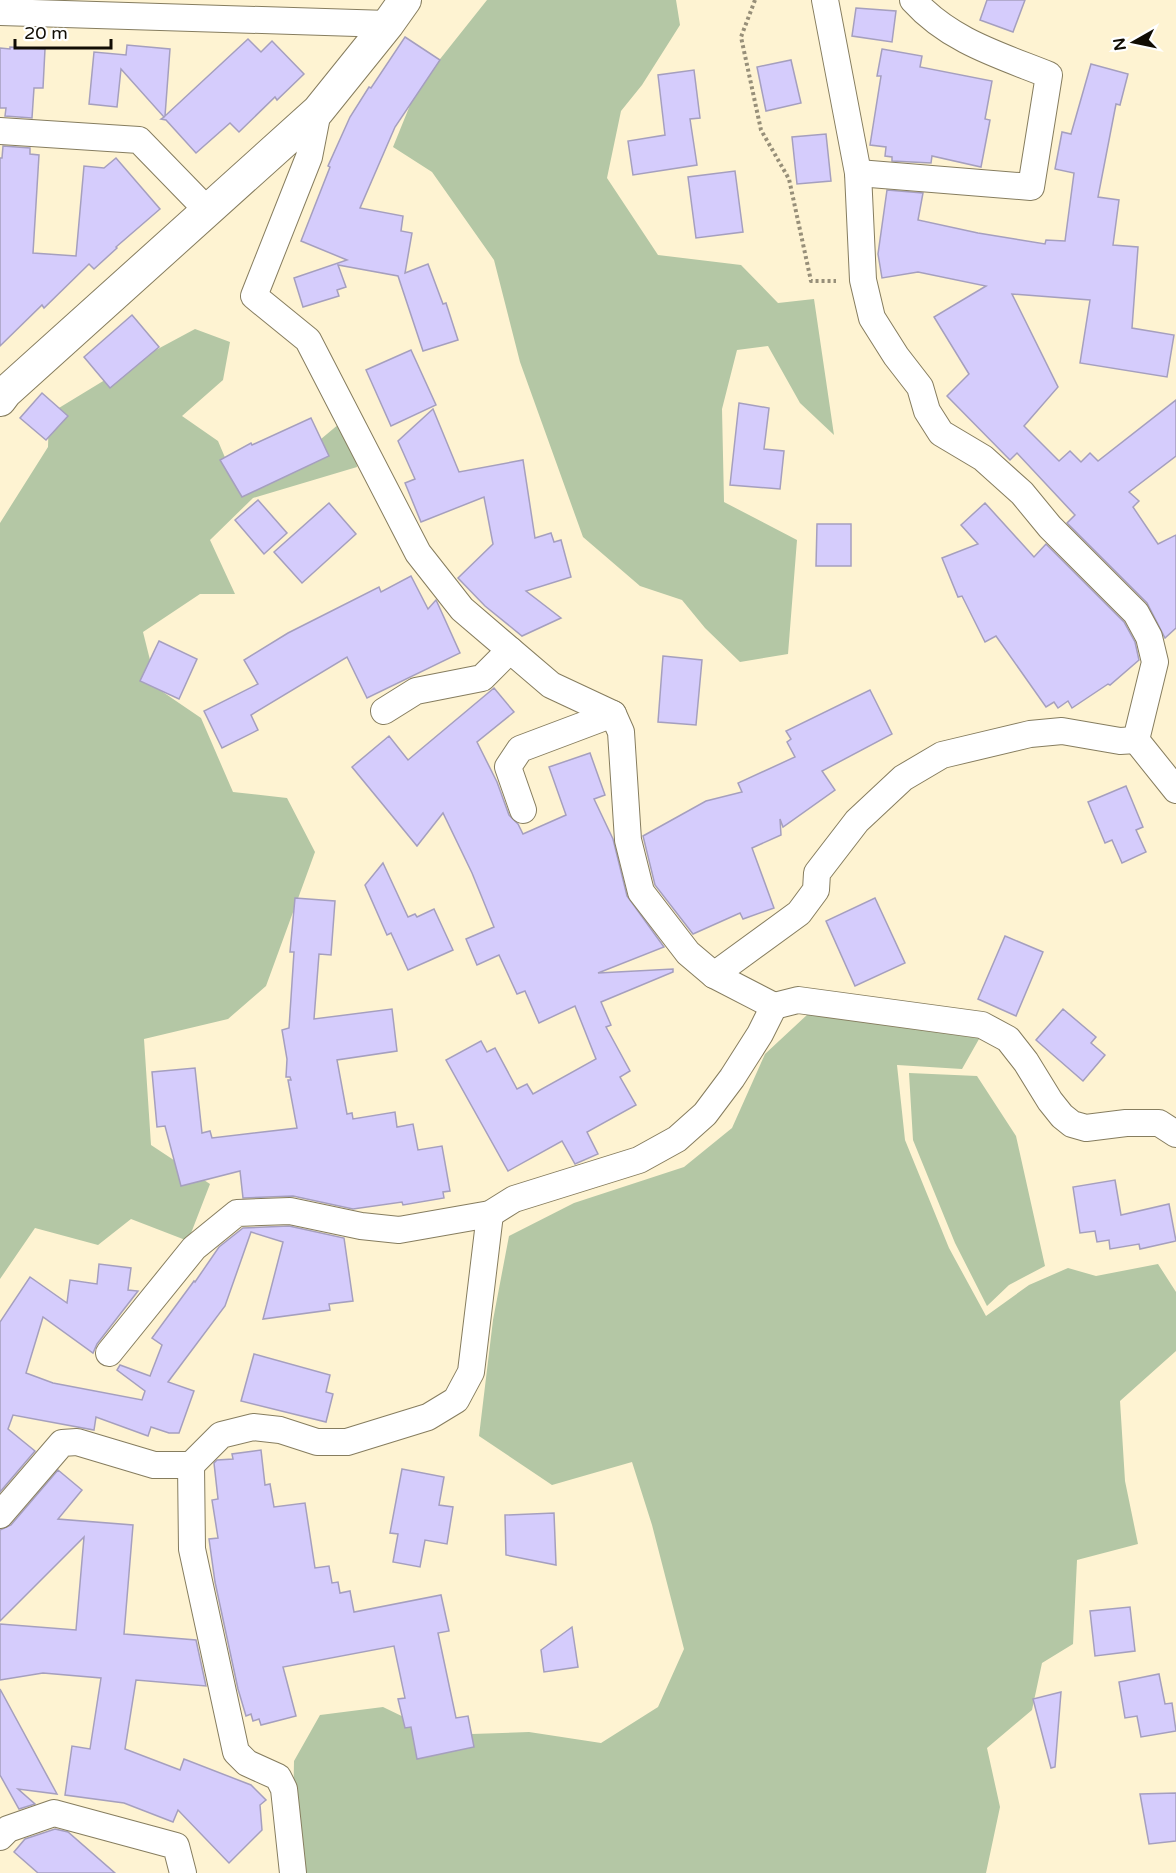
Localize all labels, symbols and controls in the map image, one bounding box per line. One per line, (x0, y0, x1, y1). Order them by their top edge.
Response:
scale bar (15, 12, 111, 50)
north arrow (1104, 12, 1164, 72)
text: 20 m (24, 22, 68, 44)
text: N (1109, 36, 1131, 52)

